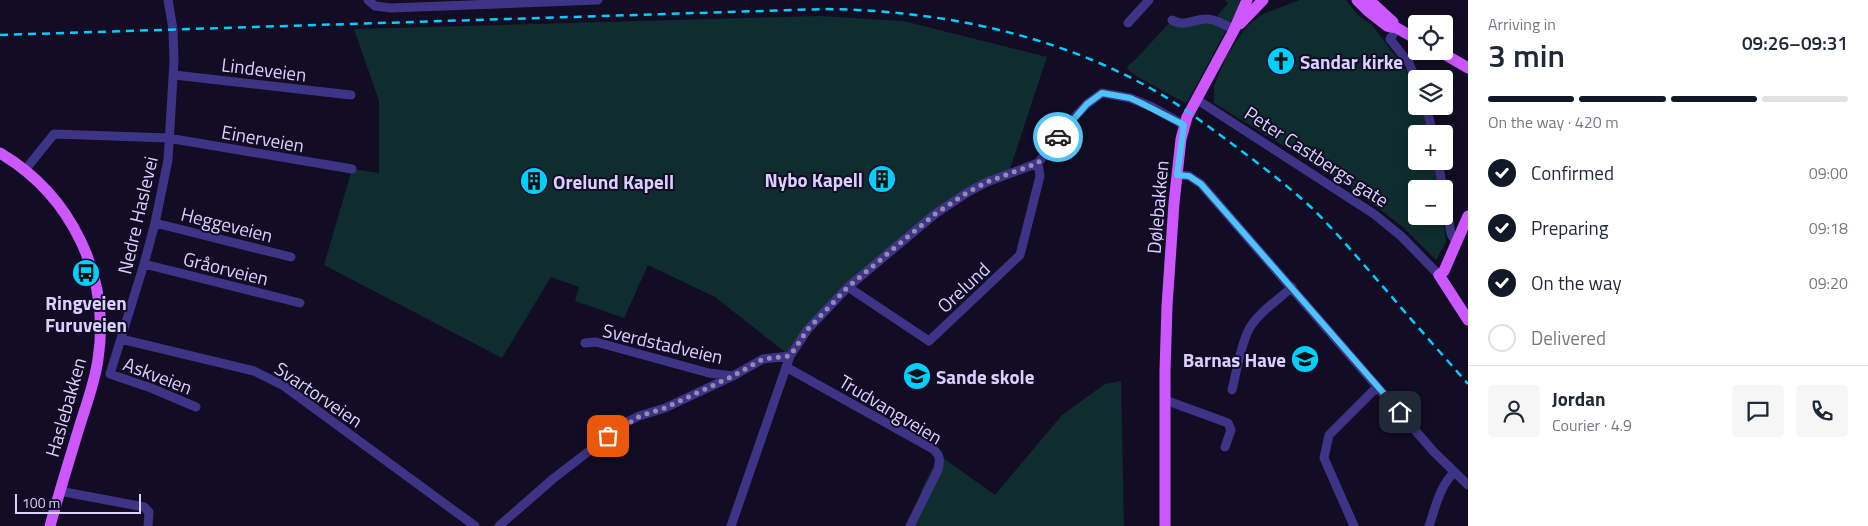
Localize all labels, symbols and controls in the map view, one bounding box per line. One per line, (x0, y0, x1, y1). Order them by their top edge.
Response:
text: Arriving in (1488, 12, 1556, 36)
map controls (1408, 15, 1453, 225)
button: locate (1408, 15, 1453, 60)
text: 09:26–09:31 (1742, 28, 1848, 57)
text: 3 min (1488, 31, 1565, 79)
church icon: Sandar kirke (1266, 46, 1296, 76)
place label: Sandar kirke (1300, 47, 1403, 76)
street label: Lindeveien (220, 49, 308, 89)
button: layers (1408, 70, 1453, 115)
street label: Peter Castbergs gate (1239, 98, 1395, 214)
text: On the way · 420 m (1488, 110, 1619, 134)
courier (1033, 112, 1083, 162)
street label: Einerveien (219, 116, 307, 160)
icon: car (1044, 123, 1072, 151)
button: + (1408, 125, 1453, 170)
street label: Nedre Haslevei (109, 153, 165, 277)
text: Confirmed (1531, 158, 1614, 187)
street label: Dølebakken (1138, 159, 1176, 255)
icon: check (1488, 159, 1516, 187)
text: 09:00 (1809, 161, 1848, 185)
building icon: Nybo Kapell (867, 164, 897, 194)
place label: Nybo Kapell (765, 165, 863, 194)
building icon: Orelund Kapell (519, 166, 549, 196)
place label: Orelund Kapell (553, 167, 674, 196)
button: − (1408, 180, 1453, 225)
street label: Heggeveien (178, 199, 276, 249)
text: Preparing (1531, 213, 1608, 242)
icon: check (1488, 214, 1516, 242)
text: 09:18 (1809, 216, 1848, 240)
street label: Gråorveien (180, 243, 272, 293)
street label: Orelund (930, 255, 996, 319)
bus stop icon: Ringveien Furuveien (71, 258, 101, 288)
text: On the way (1531, 268, 1622, 297)
icon: check (1488, 269, 1516, 297)
text: 09:20 (1809, 271, 1848, 295)
place label: Ringveien Furuveien (45, 288, 127, 339)
street label: Sverdstadveien (600, 315, 726, 371)
text: Delivered (1531, 323, 1606, 352)
school or university icon: Barnas Have (1290, 344, 1320, 374)
place label: Barnas Have (1183, 345, 1286, 374)
street label: Askveien (119, 349, 197, 401)
street label: Haslebakken (37, 354, 93, 460)
street label: Svartorveien (269, 354, 369, 434)
school or university icon: Sande skole (902, 361, 932, 391)
place label: Sande skole (936, 362, 1035, 391)
street label: Trudvangveien (834, 367, 948, 451)
text: Jordan (1552, 384, 1605, 413)
button: person (1488, 385, 1540, 437)
button: chat (1732, 385, 1784, 437)
button: phone (1796, 385, 1848, 437)
pin (1379, 391, 1421, 433)
icon: home (1386, 398, 1414, 426)
text: Courier · 4.9 (1552, 413, 1632, 437)
pin (587, 415, 629, 457)
icon: bag (594, 422, 622, 450)
scale bar (15, 491, 141, 514)
text: 100 m (22, 492, 60, 513)

